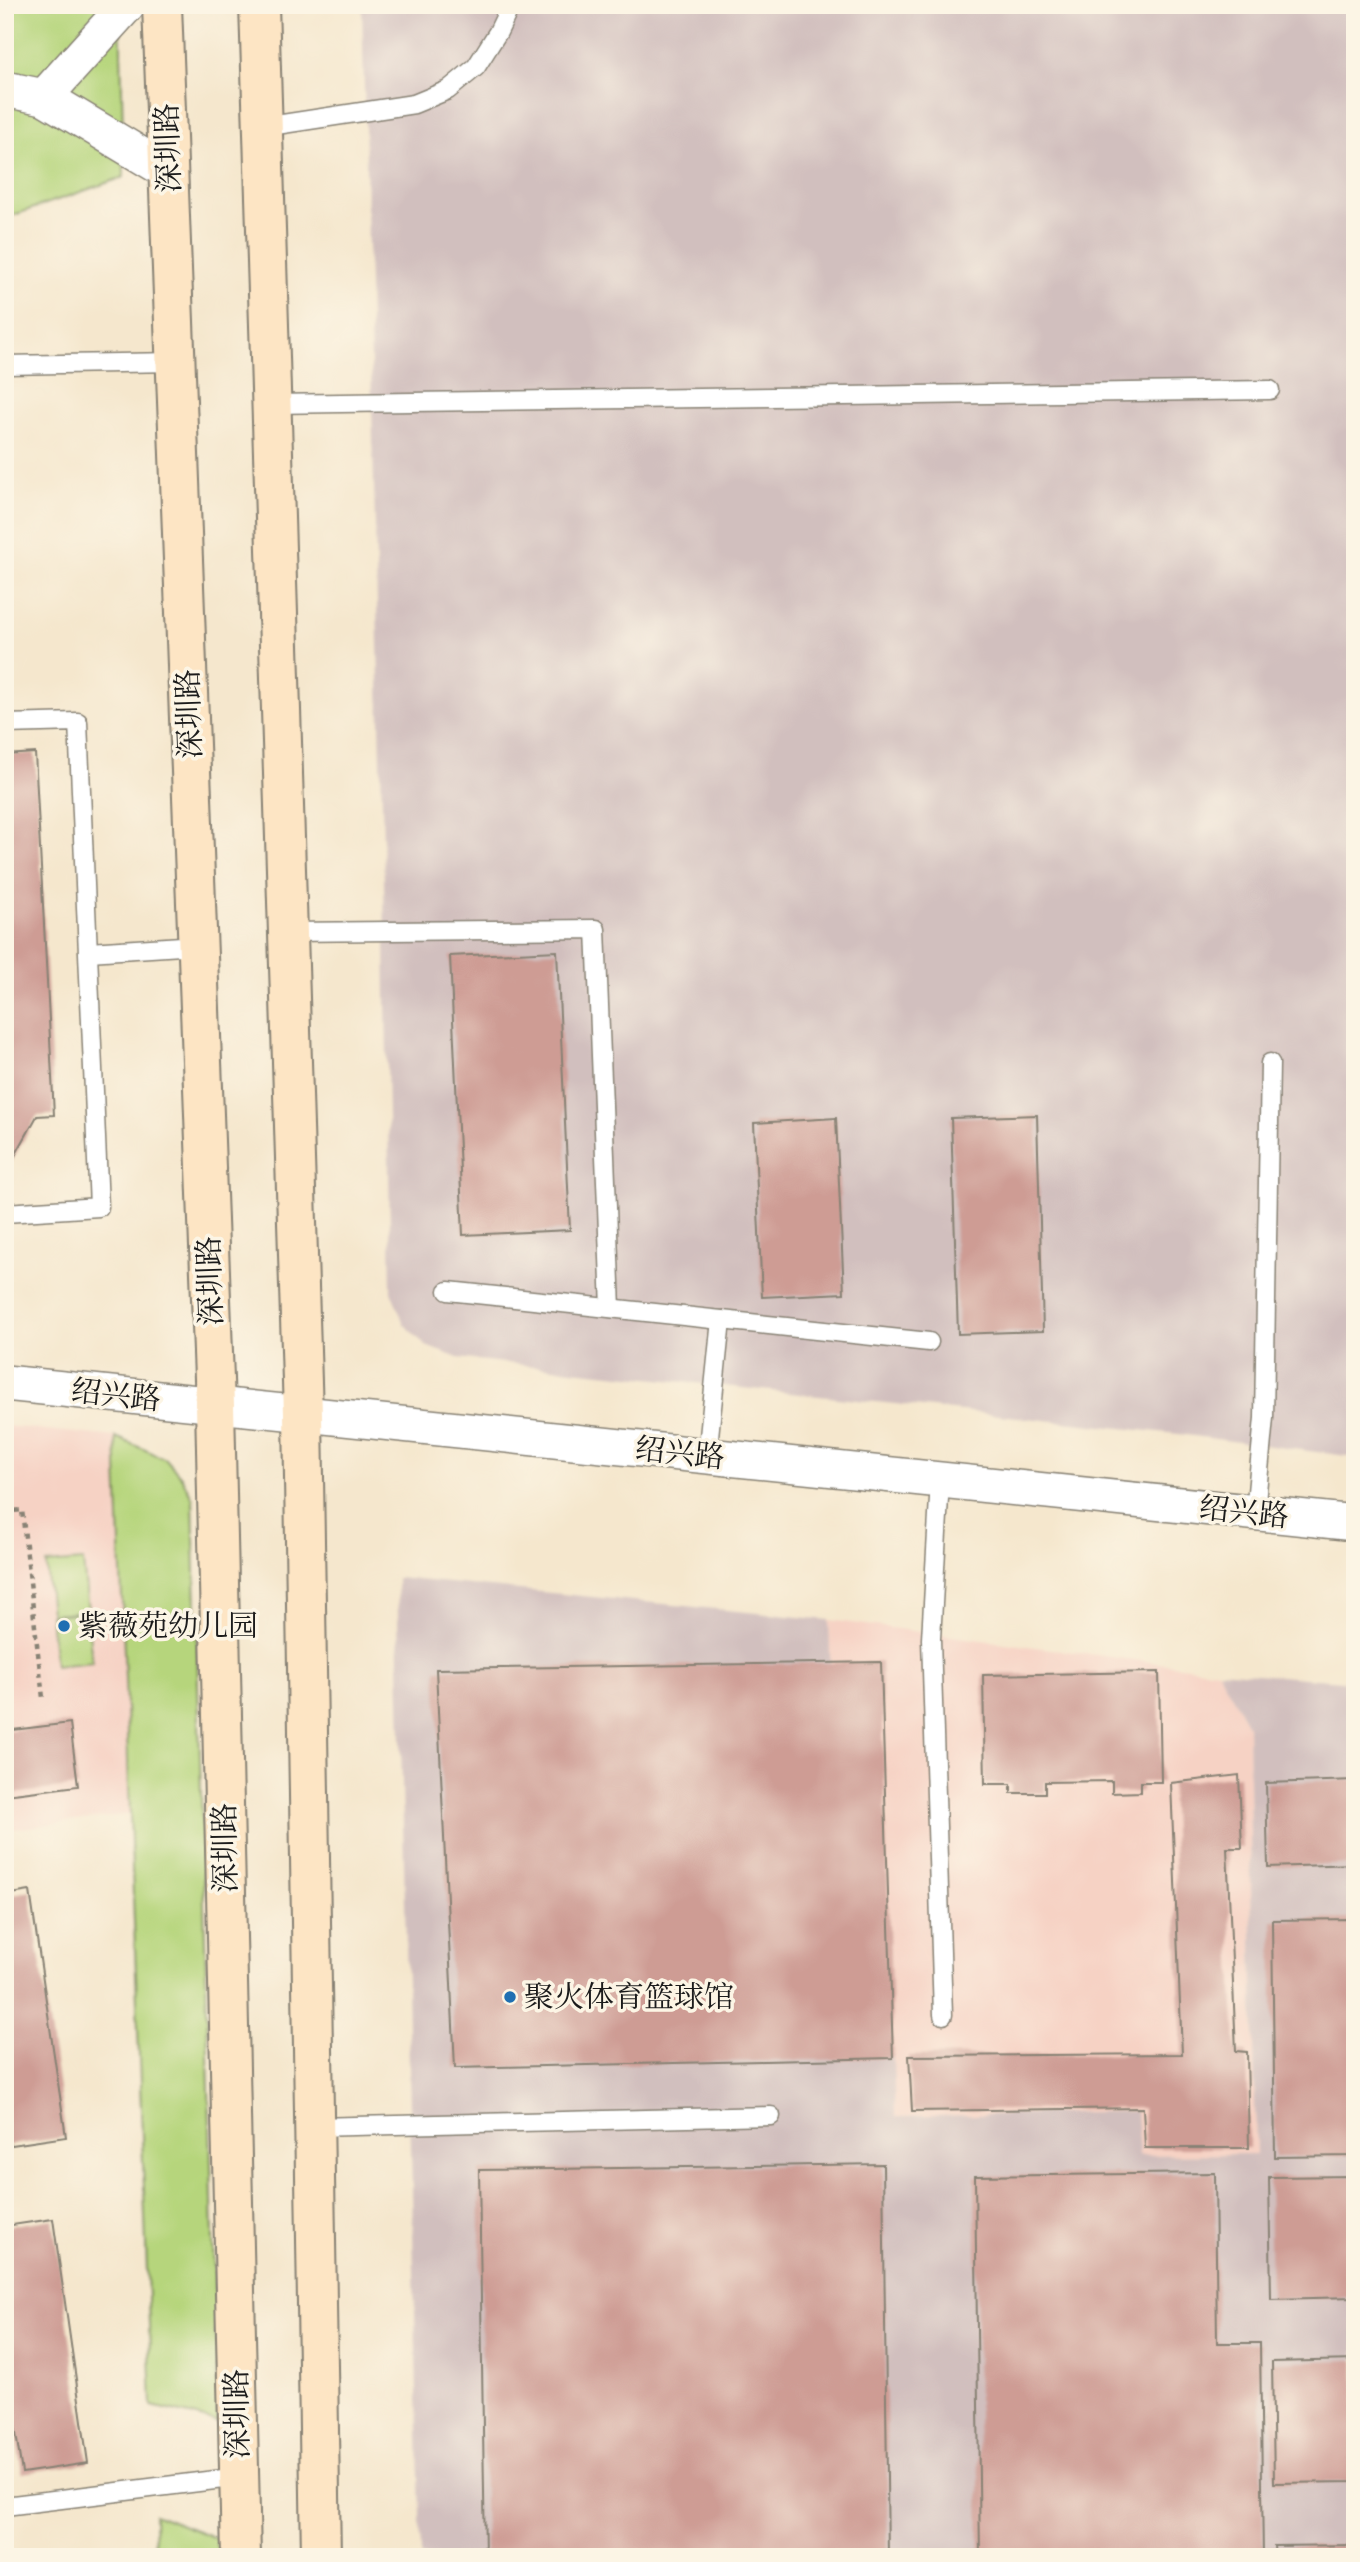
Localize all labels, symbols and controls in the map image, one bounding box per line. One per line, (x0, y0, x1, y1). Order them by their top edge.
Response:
street label: 深圳路 (146, 102, 191, 194)
street label: 深圳路 (167, 668, 212, 760)
street label: 深圳路 (188, 1235, 233, 1327)
street label: 绍兴路 (69, 1370, 163, 1421)
street label: 绍兴路 (633, 1428, 727, 1479)
street label: 绍兴路 (1197, 1487, 1291, 1538)
place label: 紫薇苑幼儿园 (78, 1606, 258, 1647)
marker: 紫薇苑幼儿园 (56, 1618, 72, 1634)
street label: 深圳路 (204, 1803, 247, 1893)
place label: 聚火体育篮球馆 (524, 1977, 734, 2018)
marker: 聚火体育篮球馆 (502, 1989, 518, 2005)
street label: 深圳路 (216, 2369, 259, 2459)

